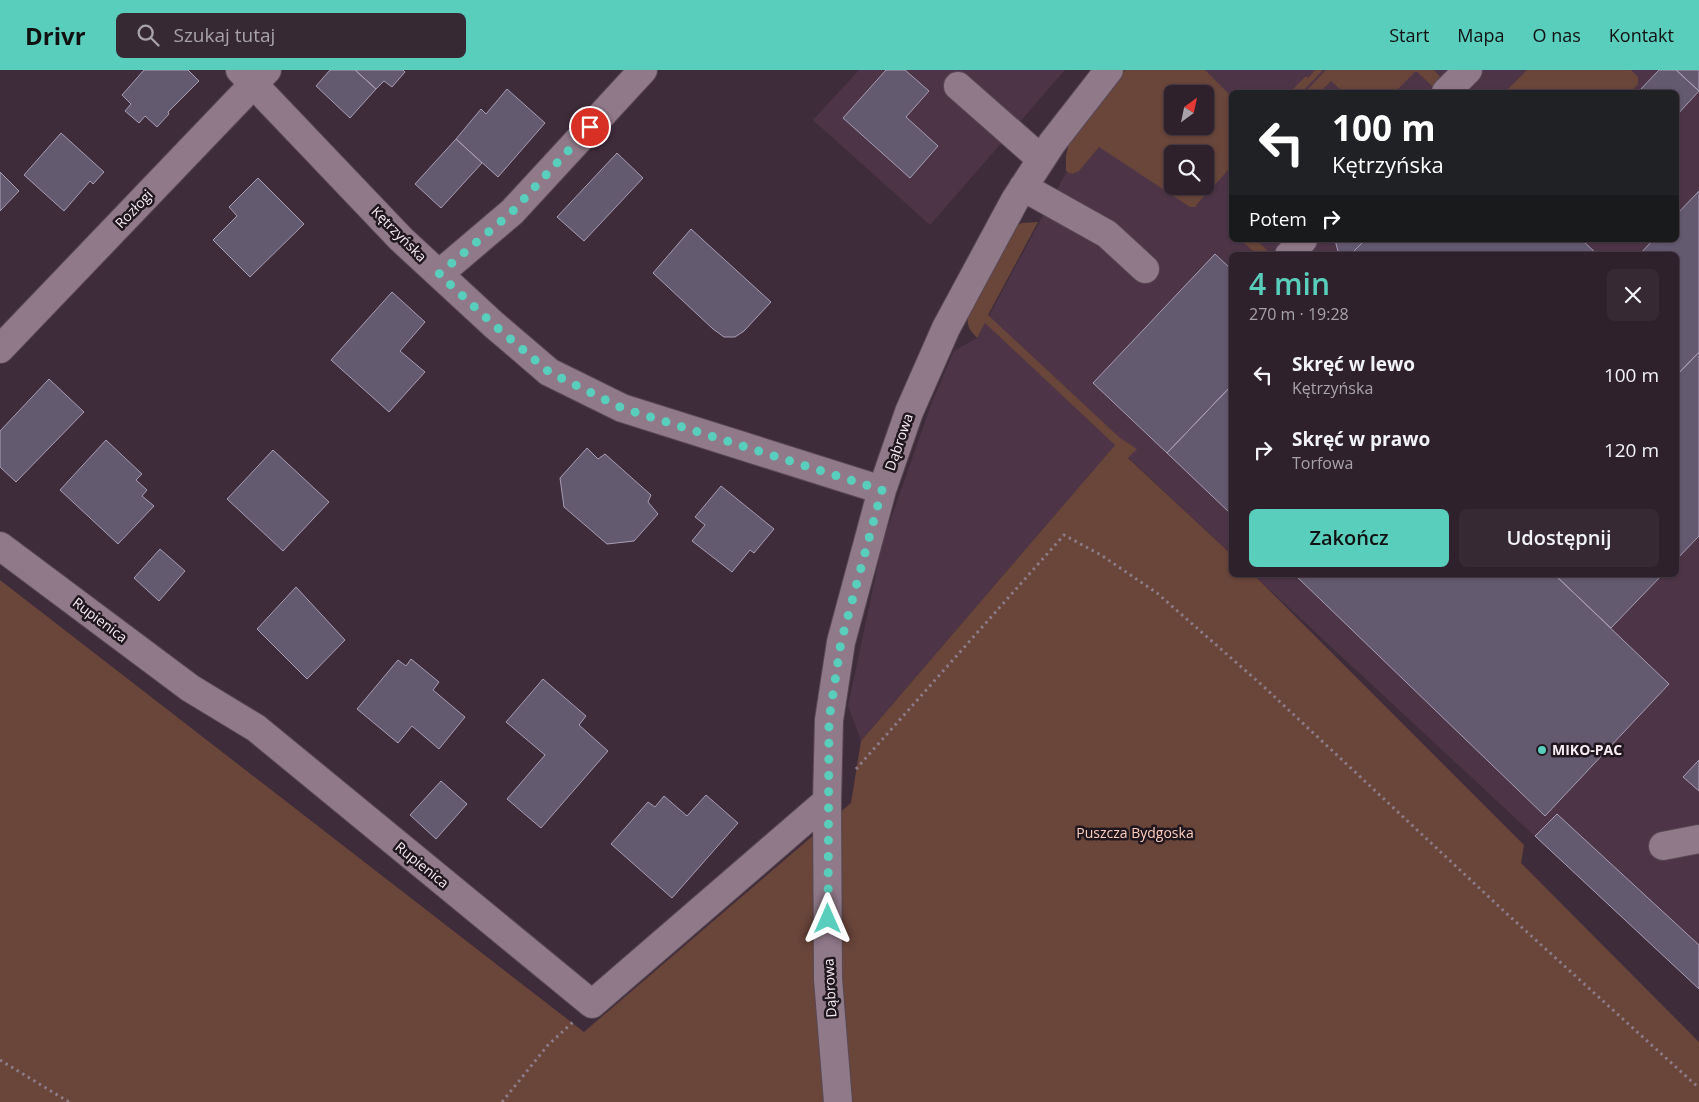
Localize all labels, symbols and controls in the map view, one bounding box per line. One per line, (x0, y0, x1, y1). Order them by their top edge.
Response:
search box (116, 13, 466, 58)
text: Drivr (25, 19, 86, 52)
icon: search (134, 21, 162, 49)
text: Szukaj tutaj (174, 22, 275, 48)
text: Start (1389, 23, 1429, 47)
text: Mapa (1457, 23, 1505, 47)
text: O nas (1533, 23, 1581, 47)
text: Kontakt (1609, 23, 1674, 47)
north arrow (1164, 85, 1214, 135)
map controls (1164, 85, 1214, 195)
text: 100 m (1332, 104, 1436, 151)
pin (569, 106, 611, 148)
icon: left (1249, 110, 1314, 175)
icon: arrive (576, 113, 604, 141)
button: search (1164, 145, 1214, 195)
text: Kętrzyńska (1332, 149, 1444, 179)
street label: Rozłogi (111, 185, 157, 232)
street label: Kętrzyńska (367, 202, 431, 266)
icon: right (1317, 205, 1345, 233)
text: Potem (1249, 206, 1307, 232)
text: 4 min (1249, 263, 1330, 304)
button: close (1607, 269, 1659, 321)
text: 270 m · 19:28 (1249, 303, 1349, 325)
text: Skręć w lewo (1292, 351, 1415, 377)
icon: left (1249, 361, 1277, 389)
text: 100 m (1604, 362, 1659, 388)
text: Kętrzyńska (1292, 377, 1373, 399)
street label: Dąbrowa (880, 411, 917, 473)
text: Skręć w prawo (1292, 426, 1430, 452)
icon: right (1249, 436, 1277, 464)
text: 120 m (1604, 437, 1659, 463)
text: Torfowa (1292, 452, 1353, 474)
button: Zakończ (1249, 509, 1449, 567)
button: Udostępnij (1459, 509, 1659, 567)
street label: Rupienica (69, 593, 131, 646)
place label: MIKO-PAC (1552, 740, 1622, 759)
marker: MIKO-PAC (1536, 744, 1548, 756)
park label: Puszcza Bydgoska (1076, 823, 1194, 842)
street label: Rupienica (392, 837, 453, 892)
position arrow (801, 892, 853, 944)
street label: Dąbrowa (818, 958, 841, 1018)

